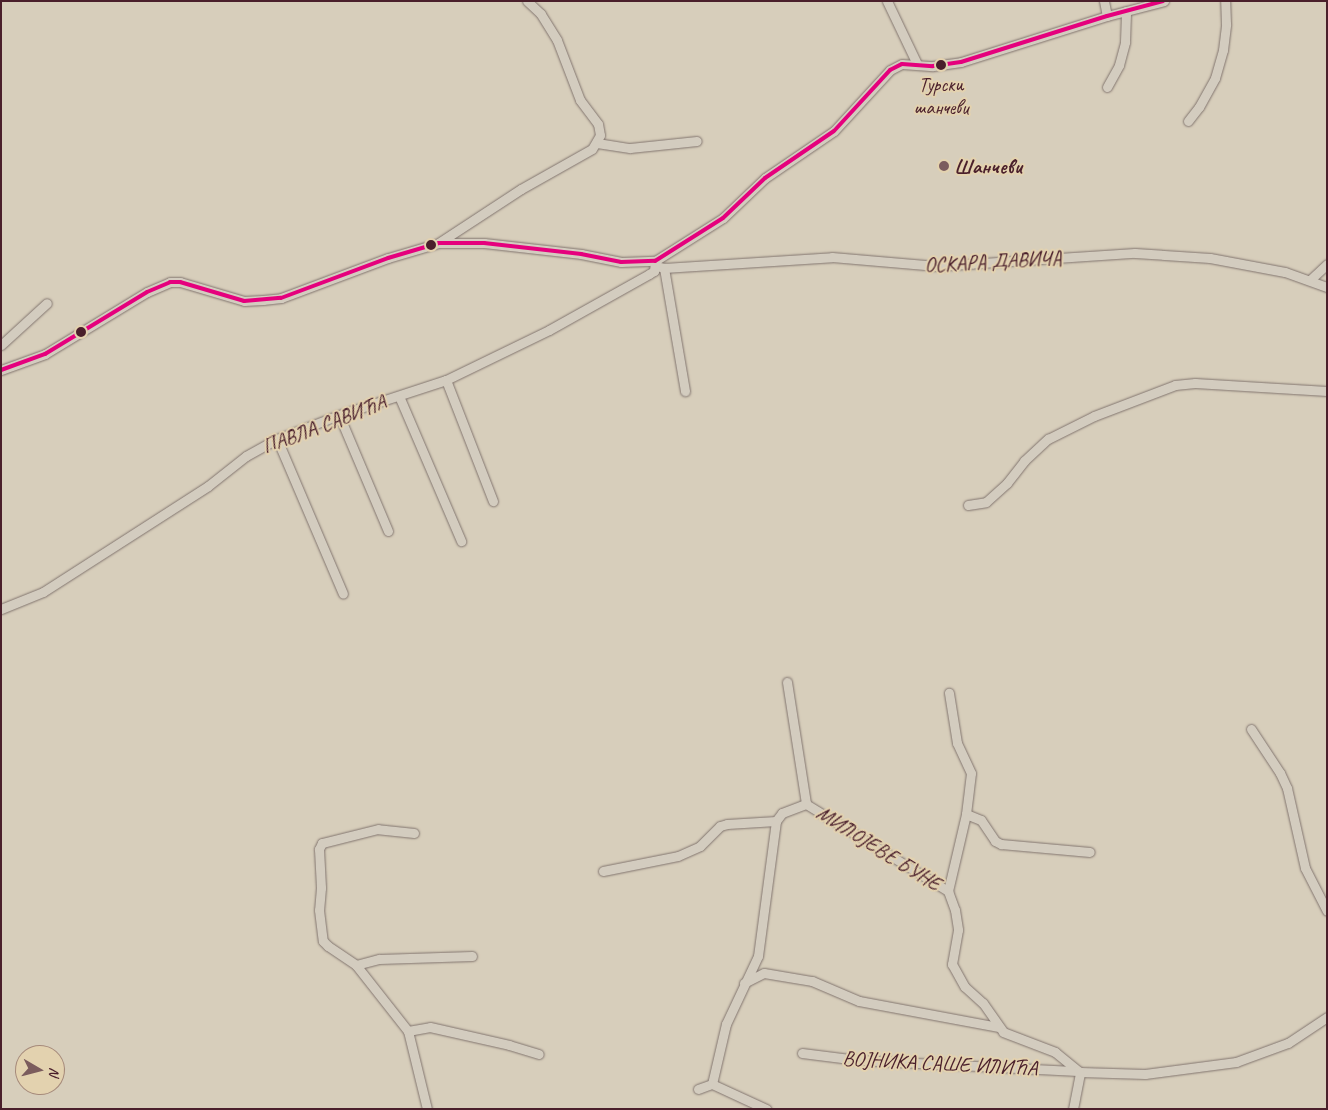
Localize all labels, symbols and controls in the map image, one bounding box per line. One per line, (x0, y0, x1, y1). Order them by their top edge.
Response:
marker: Турски шанчеви (936, 60, 946, 70)
place label: Турски шанчеви (914, 72, 968, 119)
place label: Шанчеви (954, 153, 1022, 179)
marker: Шанчеви (938, 160, 950, 172)
unlabelled marker (426, 240, 436, 250)
street label: ОСКАРА ДАВИЧА (924, 245, 1062, 277)
unlabelled marker (76, 327, 86, 337)
street label: ПАВЛА САВИЋА (259, 389, 389, 459)
street label: МИЛОЈЕВЕ БУНЕ (813, 800, 945, 896)
north arrow (15, 1045, 65, 1095)
street label: ВОЈНИКА САШЕ ИЛИЋА (841, 1045, 1039, 1081)
text: N (45, 1067, 63, 1077)

